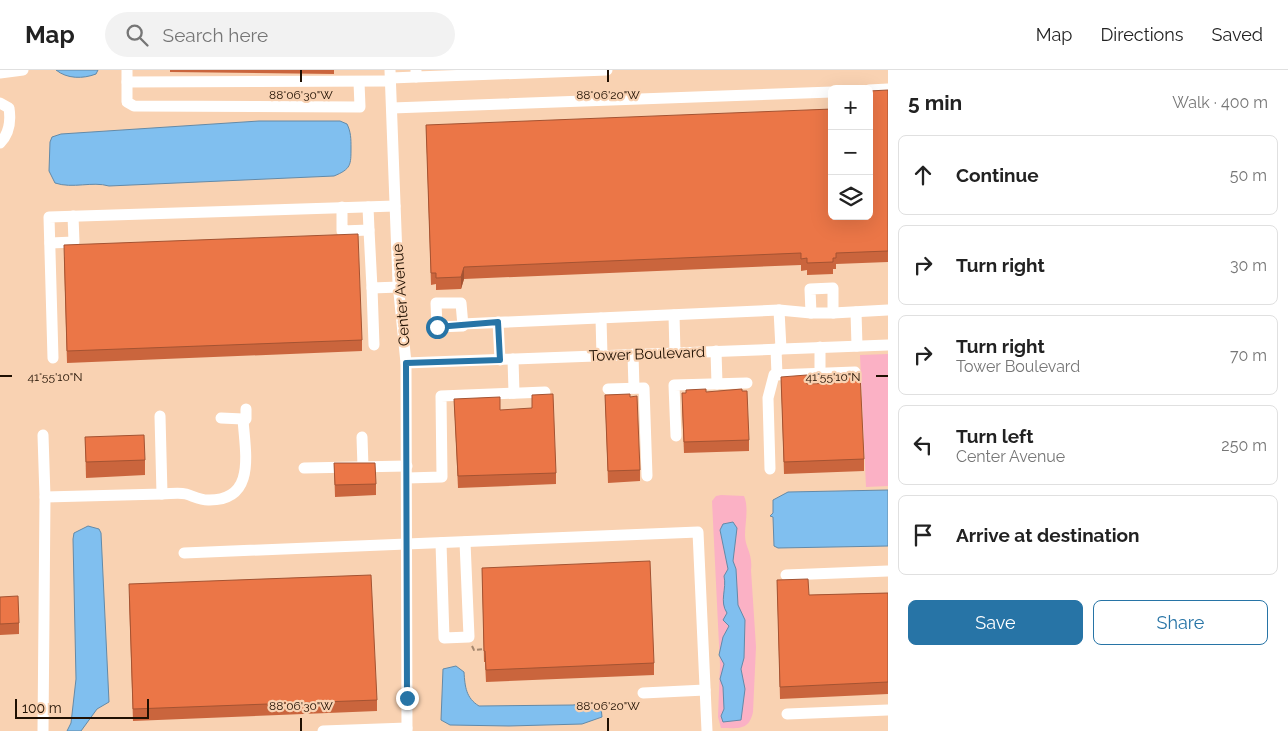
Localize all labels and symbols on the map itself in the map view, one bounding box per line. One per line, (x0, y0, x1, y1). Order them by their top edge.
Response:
text: 88°06'30"W (269, 88, 333, 102)
text: 88°06'20"W (576, 88, 640, 102)
street label: Center Avenue (388, 243, 414, 347)
route start (426, 316, 449, 339)
street label: Tower Boulevard (588, 343, 706, 365)
text: 41°55'10"N (27, 370, 83, 384)
text: 41°55'10"N (805, 370, 861, 384)
route end (396, 687, 419, 710)
scale bar (15, 696, 149, 719)
text: 88°06'30"W (269, 699, 333, 713)
text: 88°06'20"W (576, 699, 640, 713)

